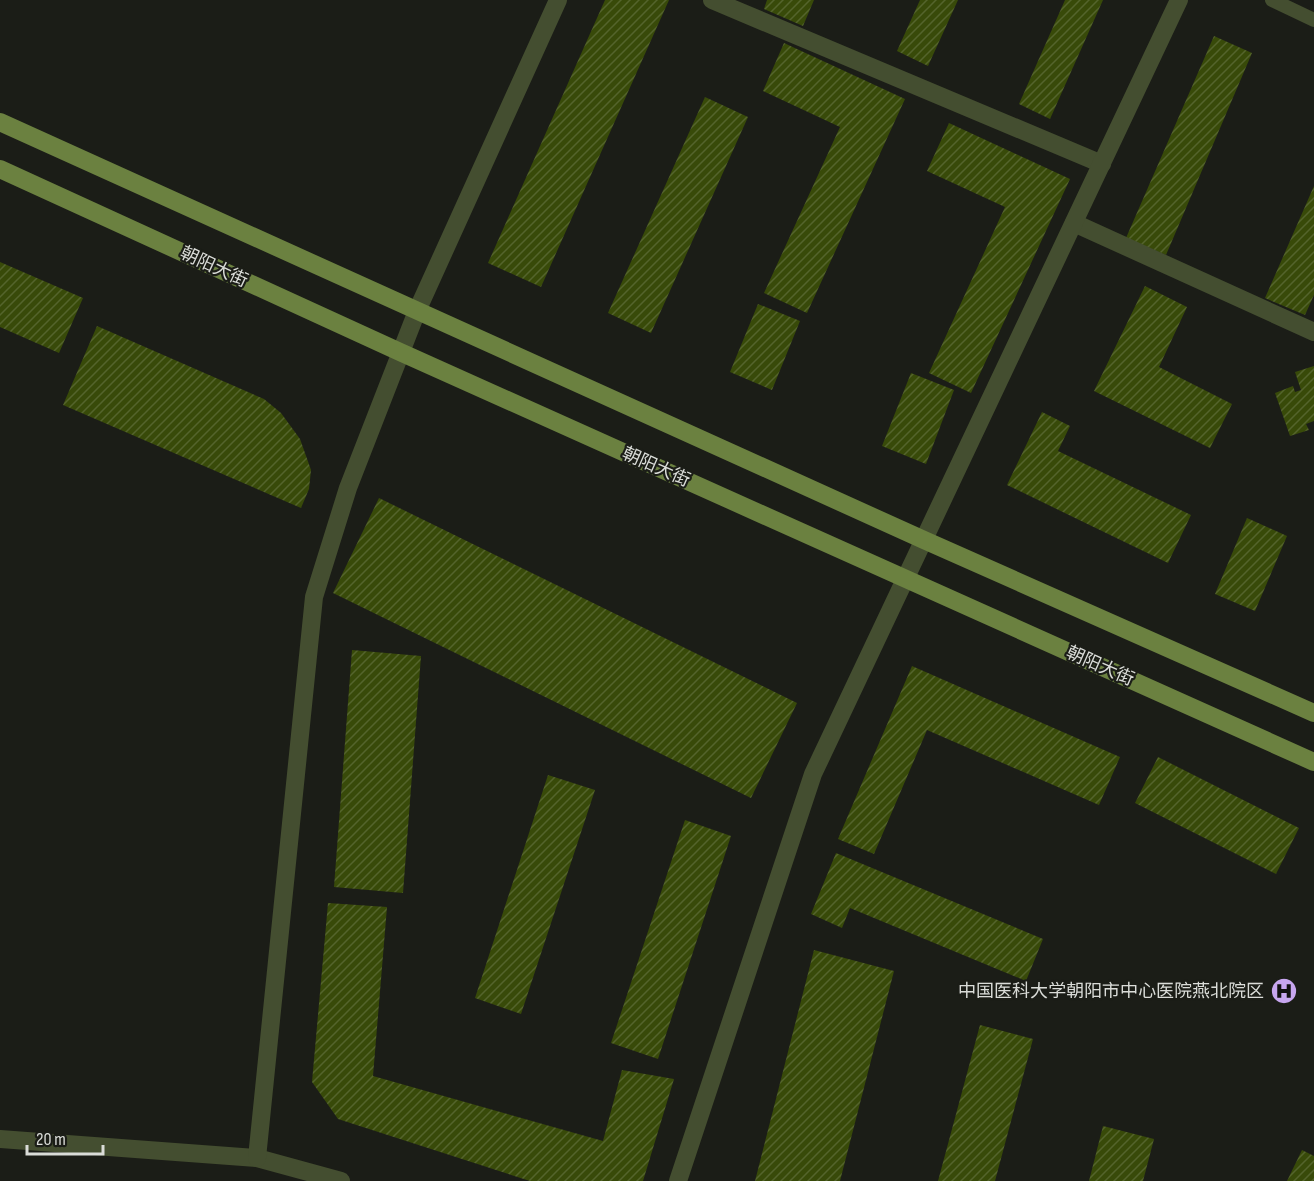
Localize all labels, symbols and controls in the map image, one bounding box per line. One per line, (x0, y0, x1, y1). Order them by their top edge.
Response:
street label: 朝阳大街 (177, 242, 251, 292)
street label: 朝阳大街 (619, 443, 693, 491)
street label: 朝阳大街 (1063, 642, 1137, 690)
hospital icon: 中国医科大学朝阳市中心医院燕北院区 (1269, 976, 1299, 1006)
place label: 中国医科大学朝阳市中心医院燕北院区 (958, 981, 1264, 1002)
scale bar (27, 1118, 104, 1156)
text: 20 m (36, 1129, 66, 1150)

